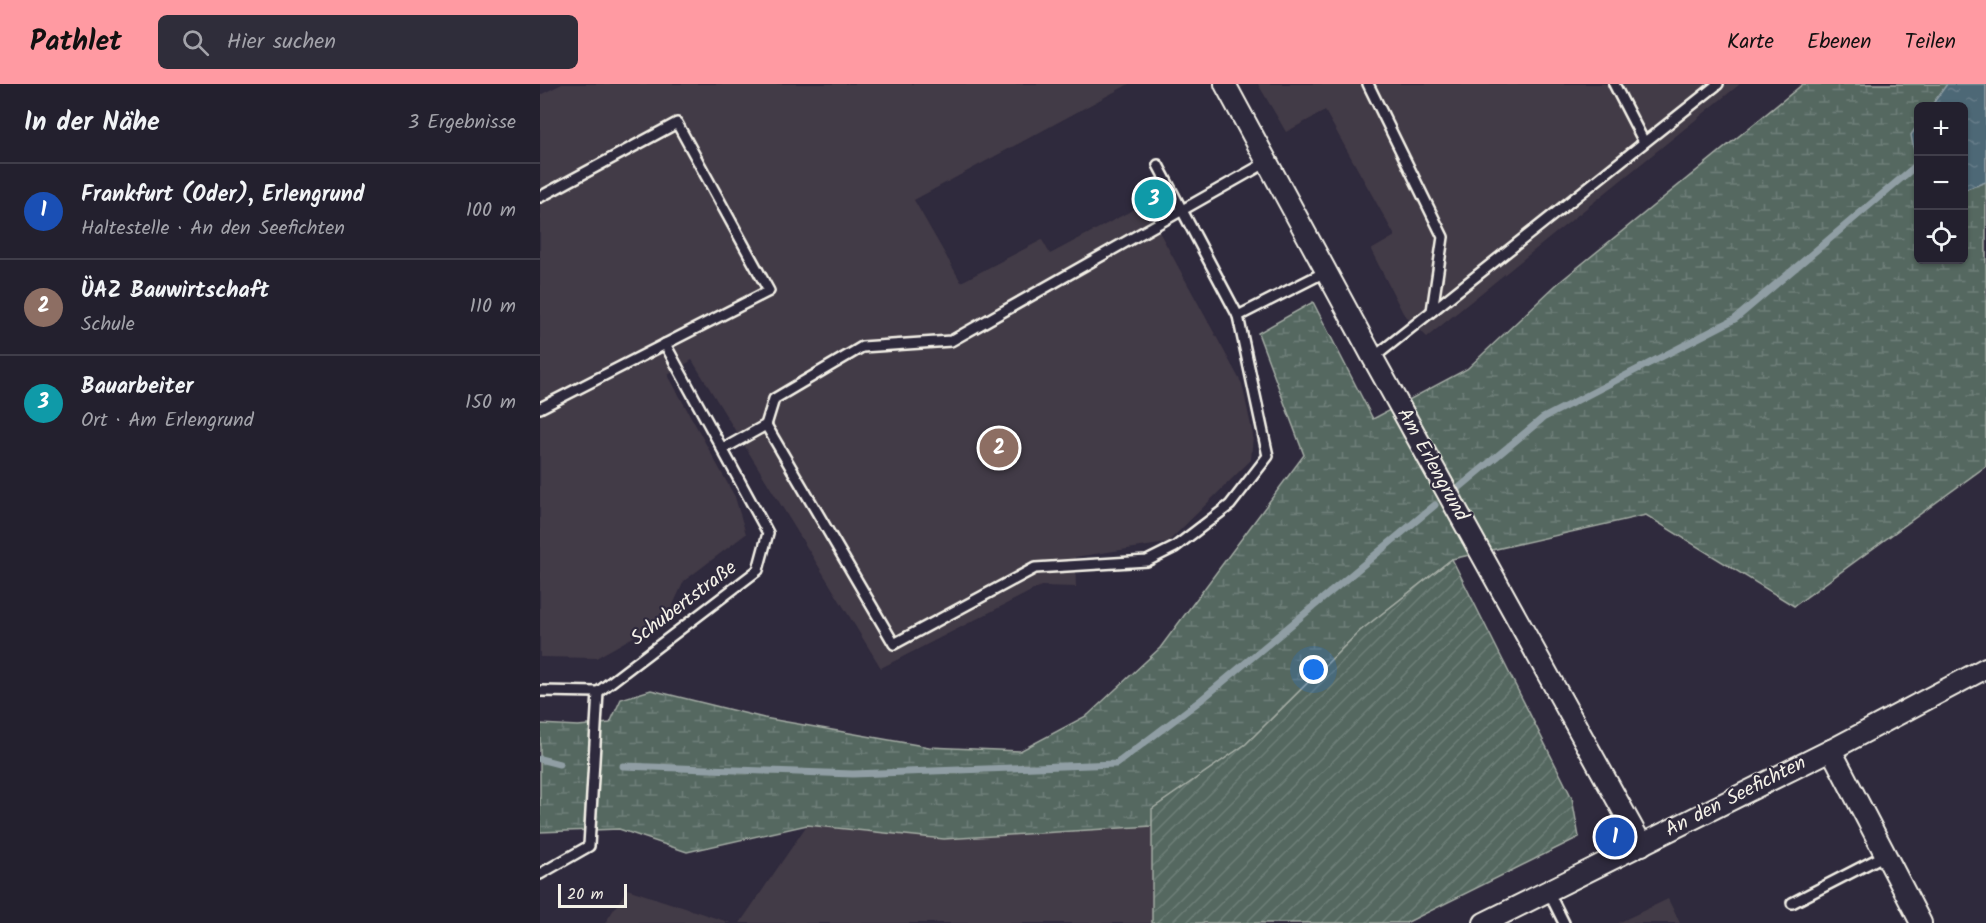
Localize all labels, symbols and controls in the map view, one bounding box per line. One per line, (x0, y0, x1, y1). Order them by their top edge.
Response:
search box (158, 15, 578, 69)
text: Pathlet (30, 20, 122, 65)
text: Hier suchen (227, 25, 336, 60)
icon: search (179, 26, 212, 59)
text: Karte (1727, 26, 1774, 59)
text: Ebenen (1807, 26, 1872, 59)
text: Teilen (1905, 26, 1956, 59)
text: In der Nähe (24, 102, 160, 144)
map controls (1914, 102, 1968, 264)
button: + (1914, 102, 1968, 156)
text: 3 Ergebnisse (408, 107, 516, 139)
button: − (1914, 156, 1968, 210)
pin: 3 (1134, 176, 1174, 222)
text: Frankfurt (Oder), Erlengrund (81, 178, 365, 213)
text: 1 (40, 195, 47, 227)
text: 100 m (466, 195, 516, 227)
button: locate (1914, 210, 1968, 264)
text: Haltestelle · An den Seefichten (81, 213, 345, 245)
text: ÜAZ Bauwirtschaft (81, 274, 269, 309)
text: 2 (38, 291, 49, 323)
text: 110 m (470, 291, 516, 323)
text: Schule (81, 309, 135, 341)
text: Bauarbeiter (81, 370, 193, 405)
text: 3 (38, 387, 49, 419)
text: 150 m (465, 387, 516, 419)
street label: Am Erlengrund (1388, 402, 1477, 528)
text: Ort · Am Erlengrund (81, 405, 254, 437)
pin: 2 (980, 426, 1018, 470)
street label: Schubertstraße (624, 553, 744, 655)
your location (1299, 655, 1328, 684)
street label: An den Seefichten (1660, 748, 1812, 846)
pin: 1 (1596, 814, 1634, 860)
scale bar (558, 881, 627, 908)
text: 20 m (567, 882, 603, 907)

